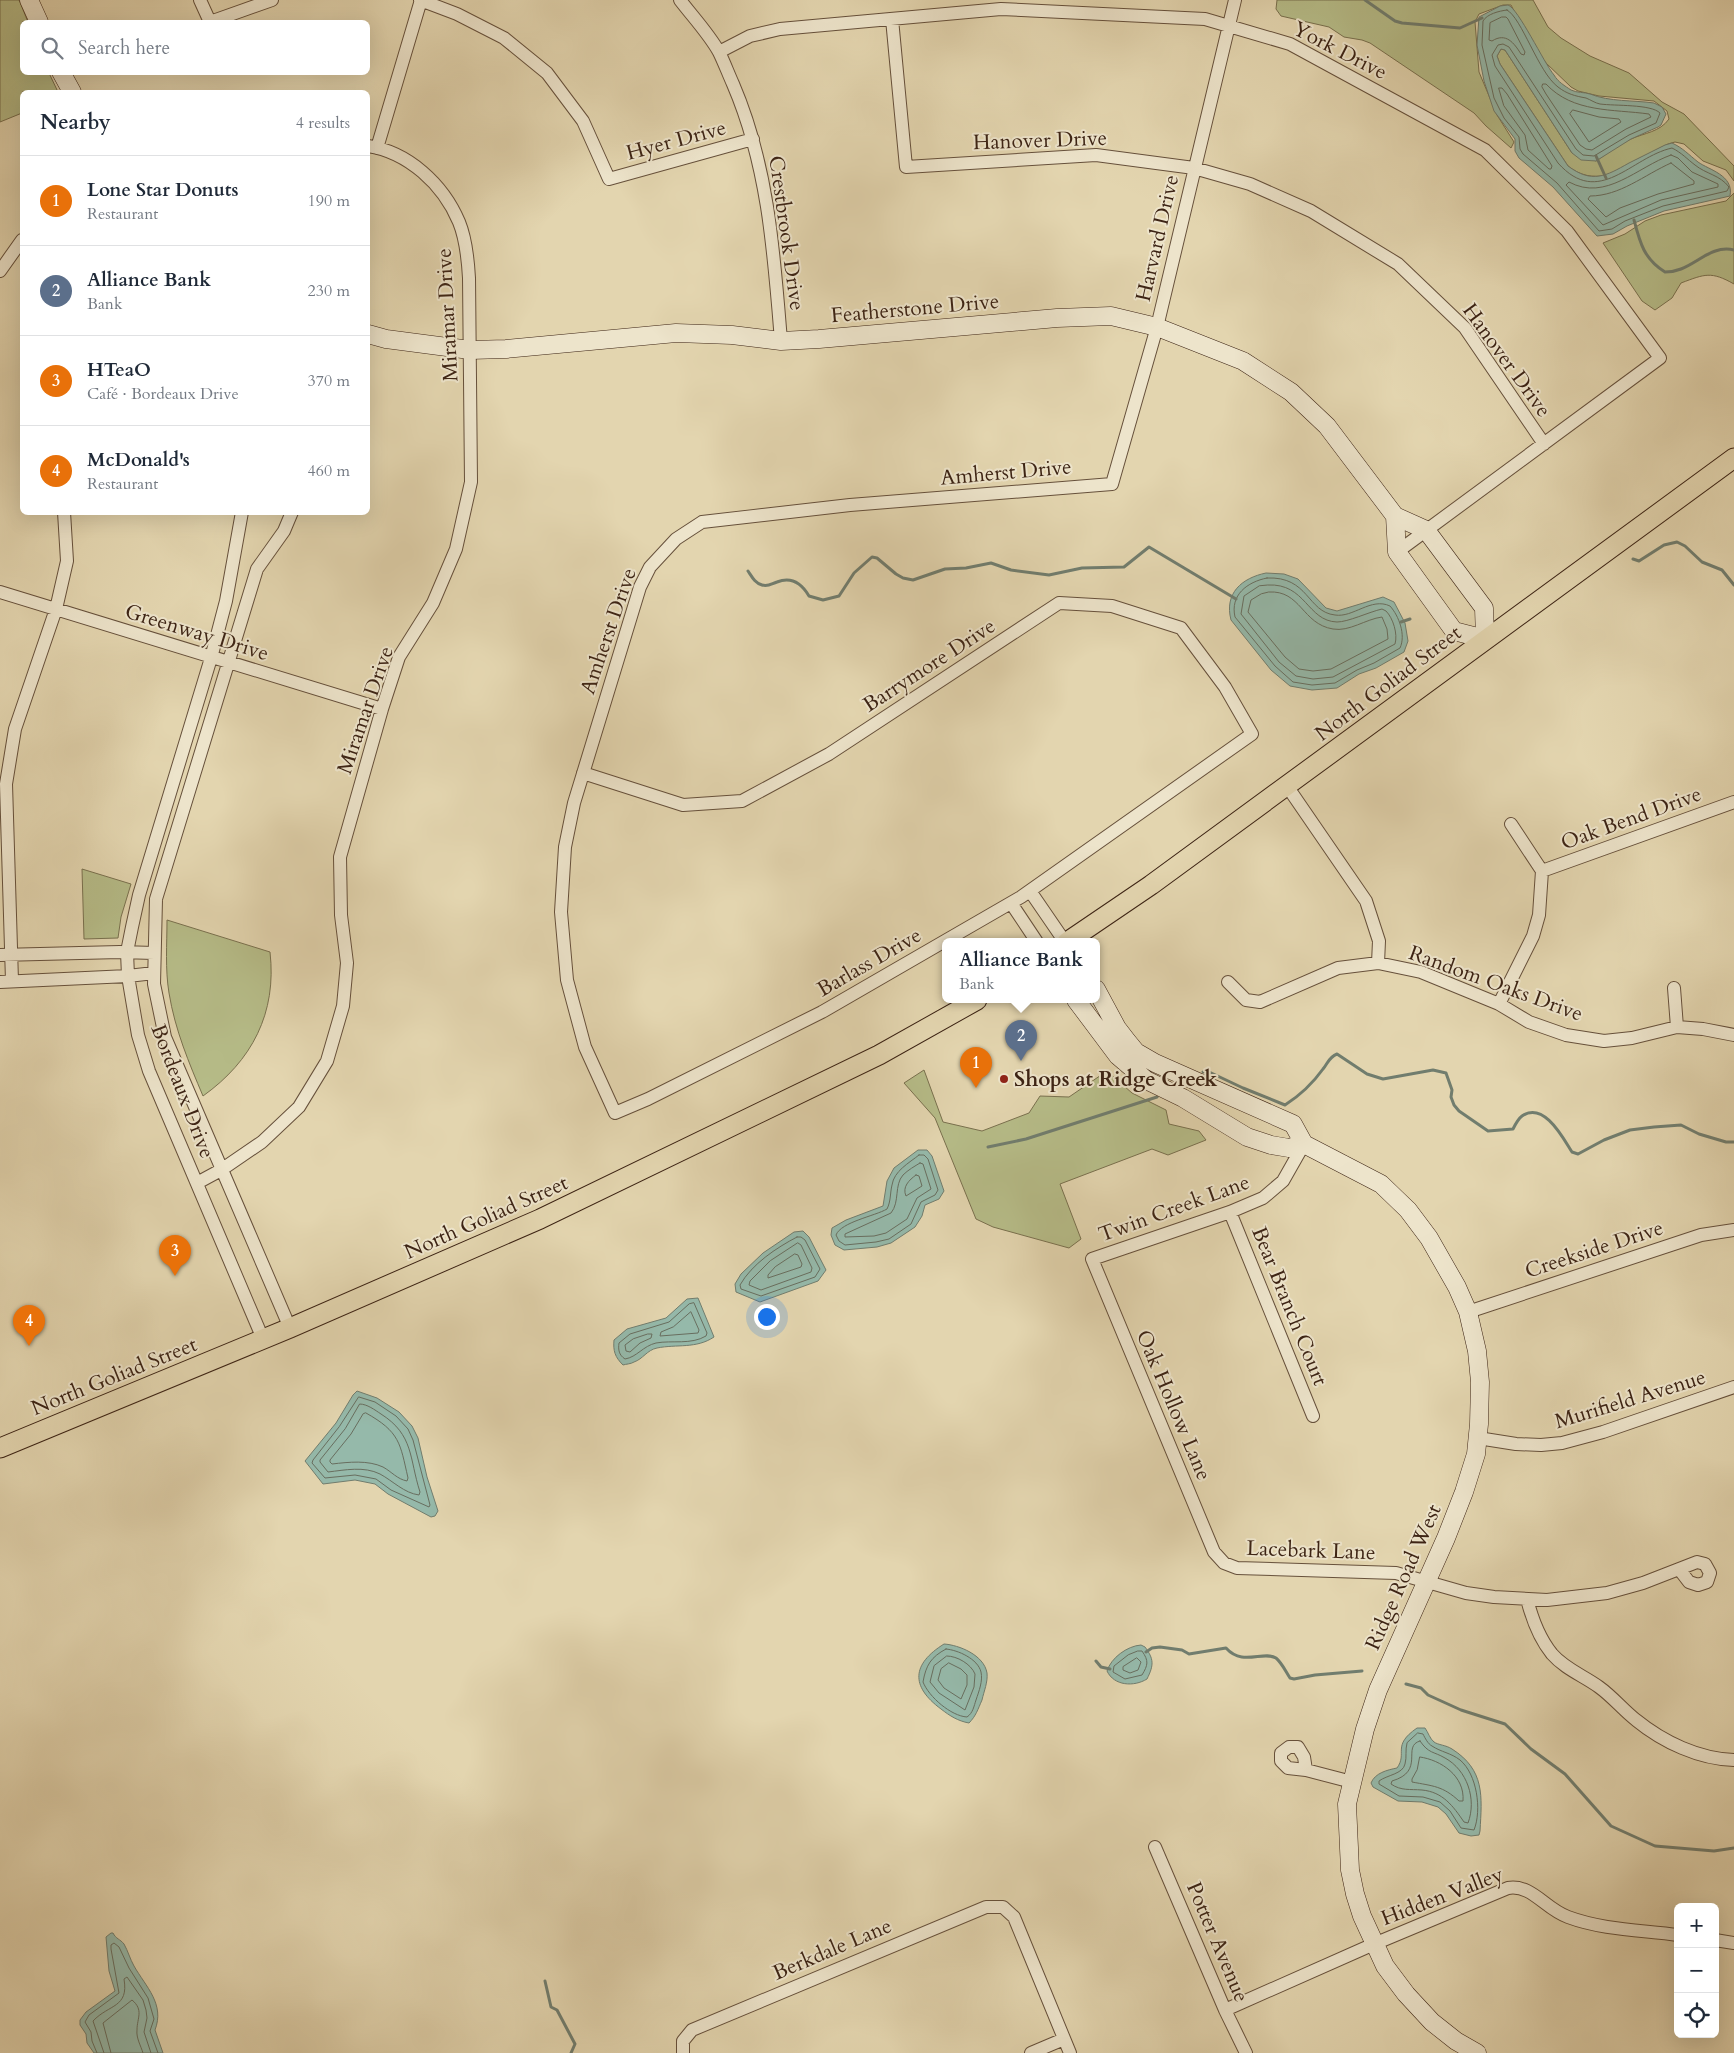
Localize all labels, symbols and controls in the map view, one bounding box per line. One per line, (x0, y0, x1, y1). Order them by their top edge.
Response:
street label: York Drive (1288, 14, 1392, 87)
search box (20, 20, 370, 75)
icon: search (38, 34, 66, 62)
text: Search here (78, 35, 170, 61)
text: Nearby (40, 108, 111, 137)
text: 4 results (296, 112, 350, 134)
street label: Hyer Drive (623, 113, 729, 168)
street label: Hanover Drive (972, 124, 1108, 157)
street label: Crestbrook Drive (761, 154, 812, 312)
street label: Harvard Drive (1129, 172, 1186, 304)
text: Lone Star Donuts (87, 177, 239, 203)
text: 1 (52, 190, 60, 212)
text: 190 m (308, 190, 350, 212)
text: Restaurant (87, 203, 158, 225)
street label: Miramar Drive (430, 248, 465, 382)
text: Alliance Bank (87, 267, 211, 293)
text: 2 (52, 280, 60, 302)
text: 230 m (308, 280, 350, 302)
street label: Featherstone Drive (830, 287, 1000, 330)
text: Bank (87, 293, 122, 315)
street label: Hanover Drive (1455, 297, 1558, 423)
text: HTeaO (87, 357, 151, 383)
text: 3 (52, 370, 60, 392)
text: 370 m (308, 370, 350, 392)
text: Café · Bordeaux Drive (87, 383, 239, 405)
text: McDonald's (87, 447, 190, 473)
street label: Amherst Drive (939, 452, 1073, 493)
text: 4 (52, 460, 60, 482)
text: 460 m (308, 460, 350, 482)
text: Restaurant (87, 473, 158, 495)
street label: Amherst Drive (573, 564, 644, 698)
street label: Greenway Drive (121, 597, 272, 668)
street label: Barrymore Drive (857, 612, 1001, 719)
street label: North Goliad Street (1309, 619, 1468, 748)
street label: Miramar Drive (330, 642, 401, 778)
street label: Oak Bend Drive (1557, 780, 1705, 857)
street label: Barlass Drive (812, 921, 927, 1004)
popup (942, 938, 1100, 1003)
street label: Random Oaks Drive (1405, 938, 1587, 1028)
text: Alliance Bank (959, 947, 1083, 973)
text: Bank (959, 973, 994, 995)
street label: Bordeaux Drive (144, 1020, 221, 1162)
pin: 2 (1005, 1020, 1037, 1061)
pin: 1 (960, 1047, 992, 1088)
place label: Shops at Ridge Creek (1014, 1065, 1217, 1094)
marker: Shops at Ridge Creek (998, 1073, 1010, 1085)
street label: North Goliad Street (400, 1168, 573, 1267)
street label: Twin Creek Lane (1095, 1168, 1254, 1249)
street label: Creekside Drive (1521, 1213, 1667, 1286)
street label: Bear Branch Court (1244, 1222, 1335, 1390)
pin: 3 (159, 1235, 191, 1276)
your location (754, 1304, 780, 1330)
pin: 4 (13, 1305, 45, 1346)
street label: Oak Hollow Lane (1129, 1326, 1218, 1485)
street label: North Goliad Street (27, 1330, 202, 1423)
street label: Murifield Avenue (1551, 1363, 1709, 1436)
street label: Ridge Road West (1358, 1499, 1449, 1655)
street label: Lacebark Lane (1246, 1534, 1376, 1567)
street label: Hidden Valley (1377, 1860, 1507, 1933)
street label: Potter Avenue (1179, 1878, 1256, 2007)
map controls (1674, 1903, 1719, 2038)
button: + (1674, 1903, 1719, 1948)
street label: Berkdale Lane (768, 1911, 896, 1988)
button: − (1674, 1948, 1719, 1993)
button: locate (1674, 1993, 1719, 2038)

